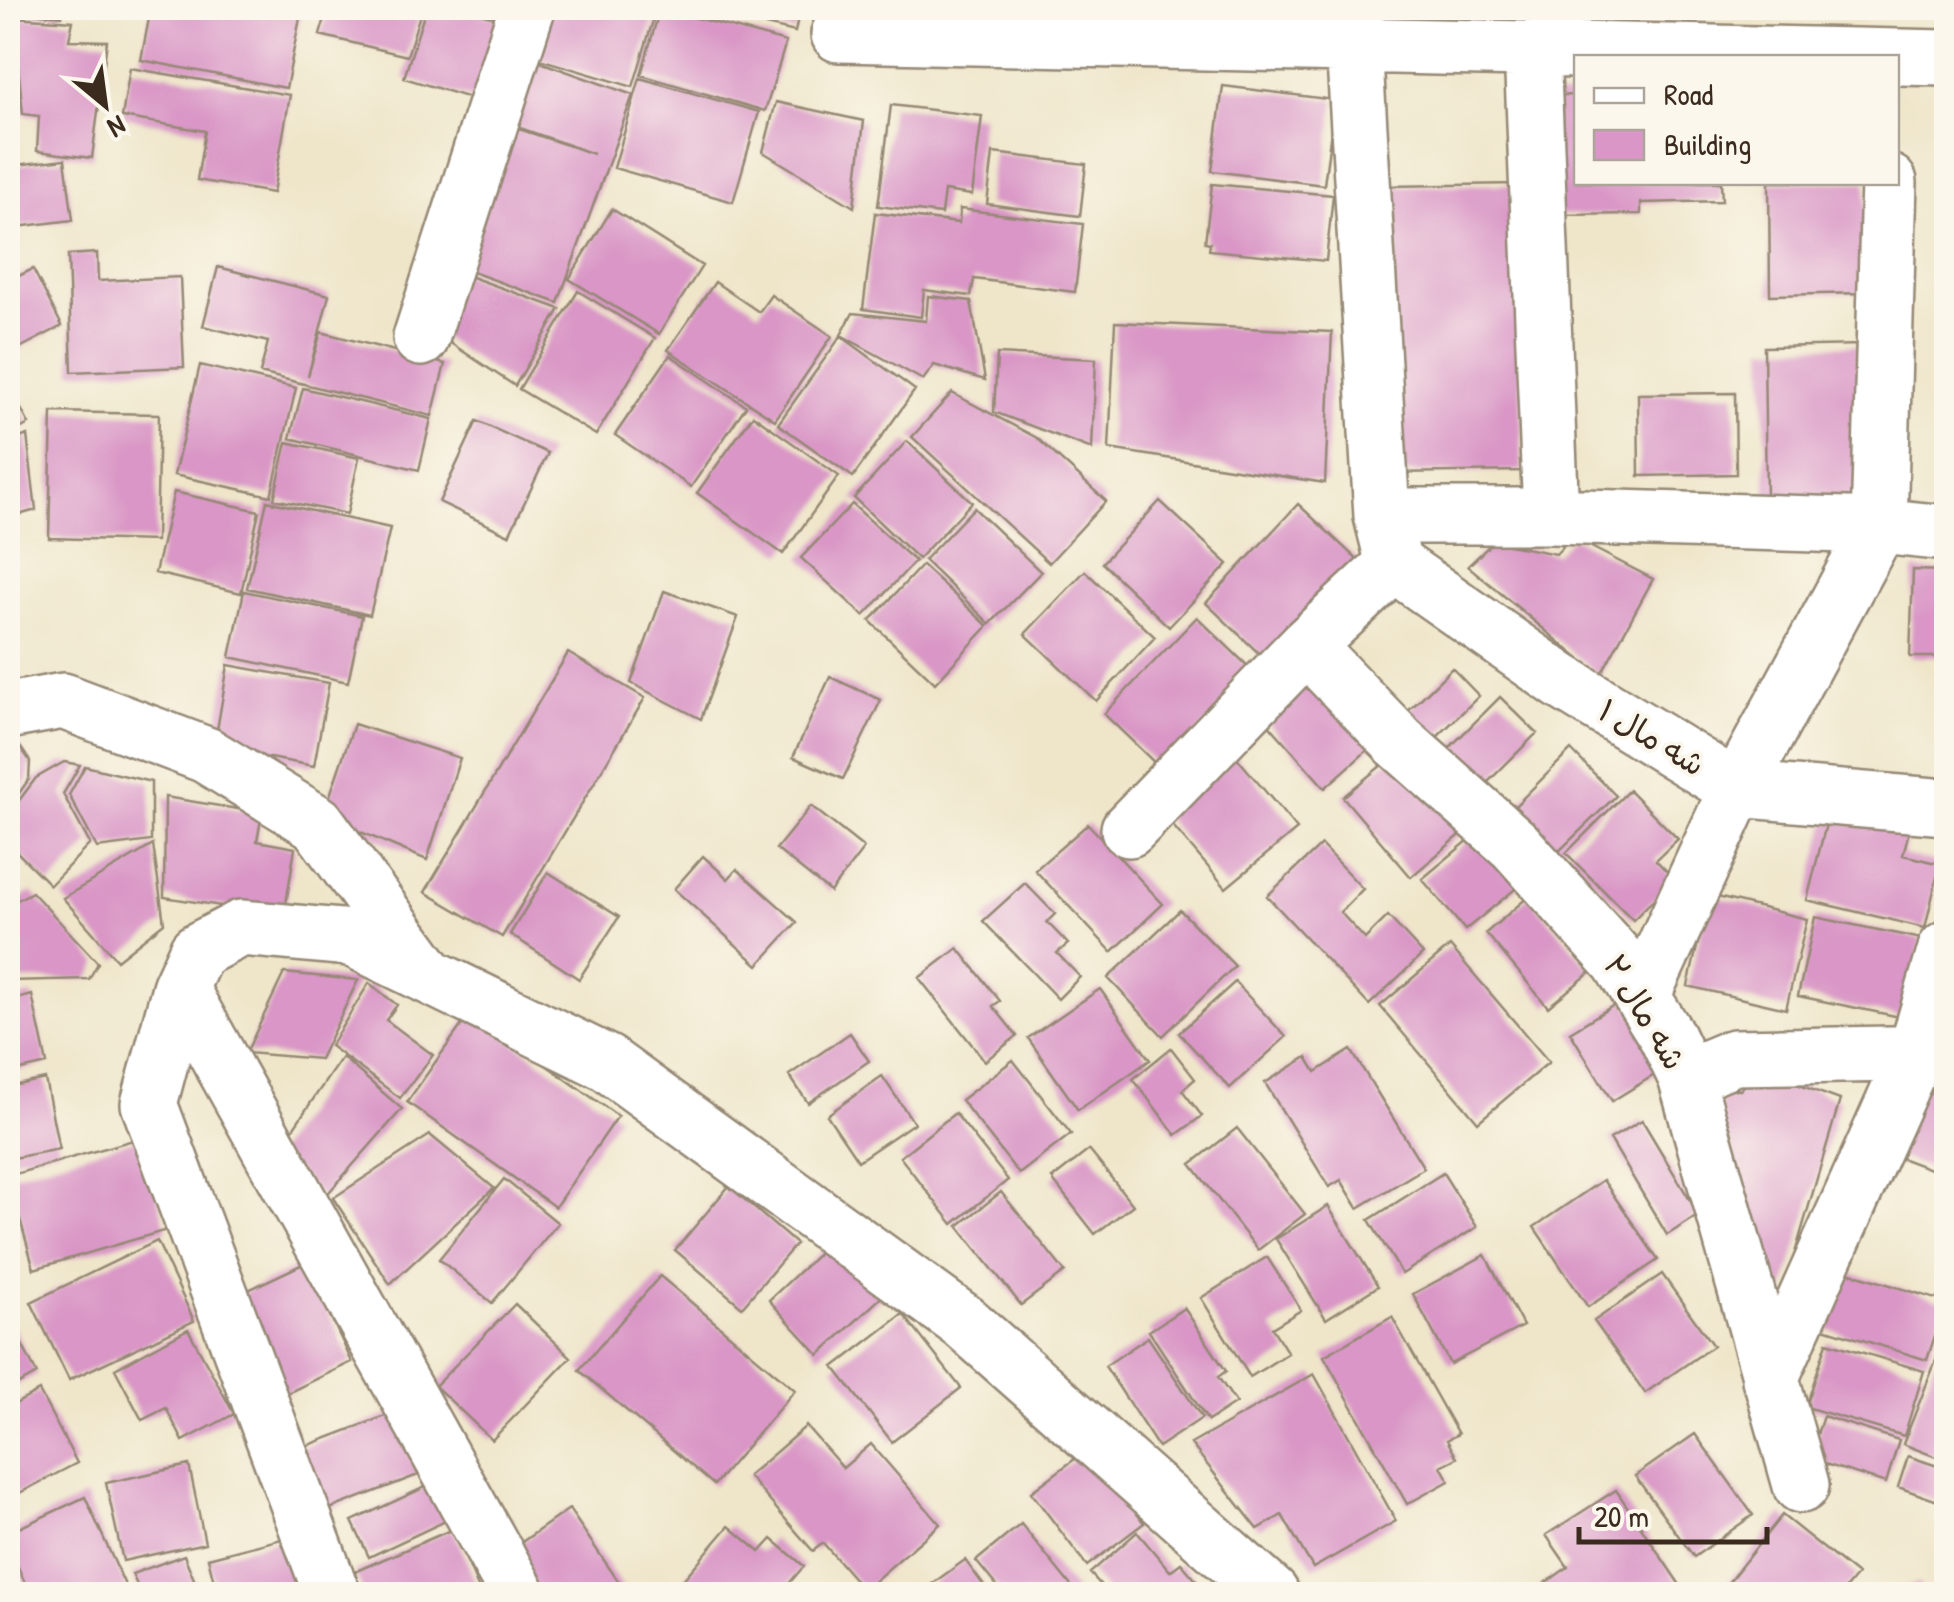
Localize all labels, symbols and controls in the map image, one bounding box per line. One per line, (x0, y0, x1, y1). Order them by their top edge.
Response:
north arrow (55, 55, 155, 155)
legend (1574, 55, 1899, 185)
text: Road (1664, 74, 1713, 114)
text: N (101, 107, 133, 147)
text: Building (1664, 124, 1751, 164)
street label: شه مال ۱ (1591, 688, 1713, 786)
street label: شه مال ۲ (1594, 946, 1696, 1078)
scale bar (1579, 1482, 1766, 1544)
text: 20 m (1594, 1496, 1649, 1536)

